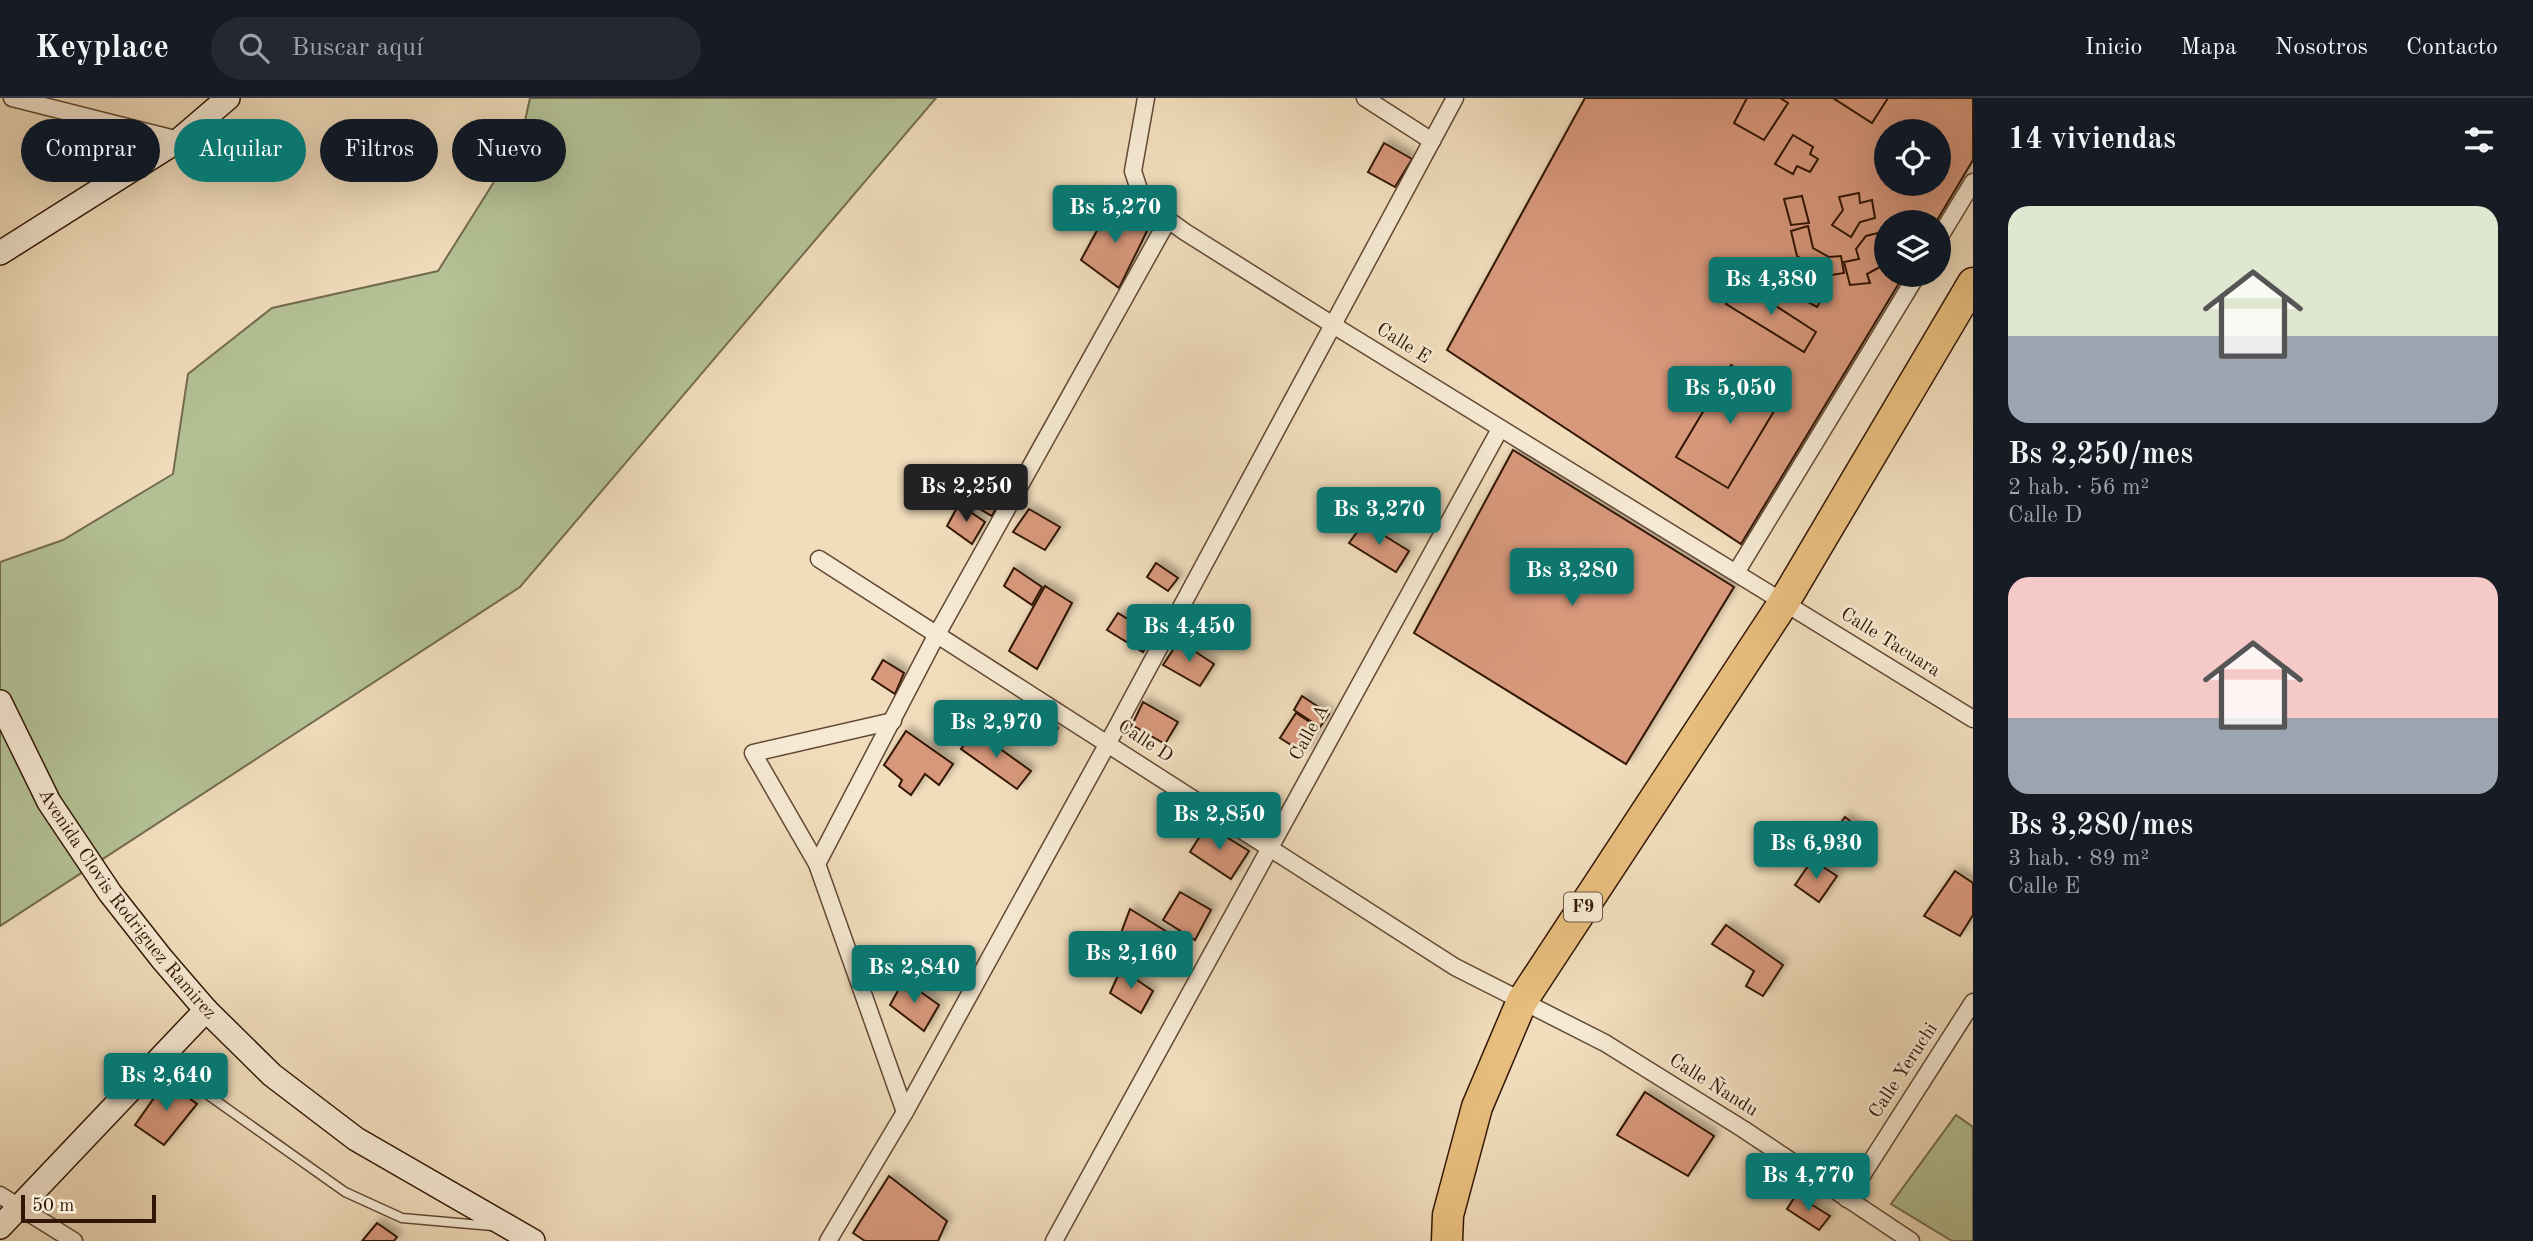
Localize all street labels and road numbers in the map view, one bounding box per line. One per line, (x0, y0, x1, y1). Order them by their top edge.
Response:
street label: Calle E (1373, 320, 1433, 368)
street label: Calle Tacuara (1837, 605, 1944, 681)
street label: Calle A (1287, 701, 1333, 764)
street label: Calle D (1114, 717, 1176, 767)
street label: Avenida Clovis Rodriguez Ramirez (35, 786, 219, 1023)
road number: F9 (1564, 892, 1602, 922)
street label: Calle Yeruchi (1866, 1020, 1942, 1122)
street label: Calle Ñandu (1665, 1047, 1763, 1121)

